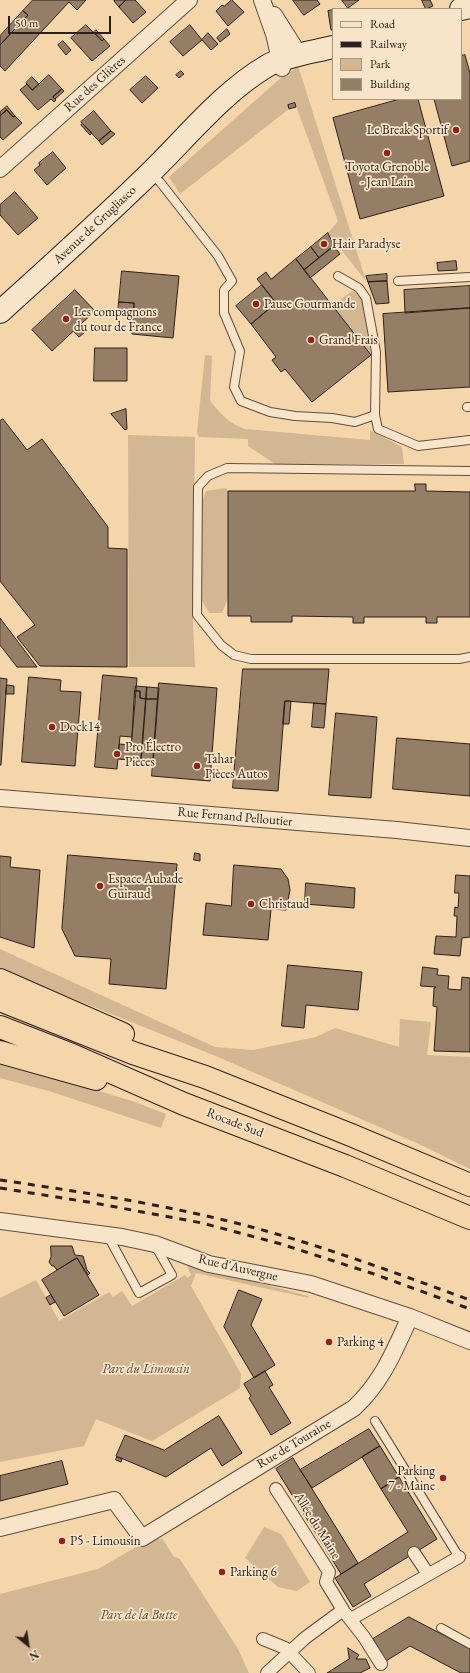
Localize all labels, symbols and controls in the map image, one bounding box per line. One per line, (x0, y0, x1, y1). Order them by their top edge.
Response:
scale bar (10, 8, 113, 34)
legend (332, 8, 462, 100)
text: 50 m (15, 15, 38, 31)
text: Road (370, 16, 395, 32)
text: Railway (370, 36, 407, 52)
street label: Rue des Glières (61, 53, 129, 115)
text: Park (370, 56, 390, 72)
text: Building (370, 76, 410, 92)
place label: Le Break Sportif (367, 122, 448, 138)
marker: Le Break Sportif (451, 125, 461, 135)
marker: Toyota Grenoble - Jean Lain (382, 148, 392, 158)
place label: Toyota Grenoble - Jean Lain (345, 159, 429, 190)
street label: Avenue de Grugliasco (50, 183, 140, 267)
place label: Hair Paradyse (332, 236, 401, 252)
marker: Hair Paradyse (319, 239, 329, 249)
place label: Pause Gourmande (264, 296, 355, 312)
marker: Pause Gourmande (251, 299, 261, 309)
place label: Les compagnons du tour de France (74, 304, 162, 335)
marker: Les compagnons du tour de France (61, 314, 71, 324)
place label: Grand Frais (319, 332, 378, 348)
marker: Grand Frais (306, 335, 316, 345)
place label: Dock14 (60, 719, 100, 735)
marker: Dock14 (47, 722, 57, 732)
place label: Pro Électro Pièces (125, 739, 181, 770)
marker: Pro Électro Pièces (112, 749, 122, 759)
place label: Tahar Pièces Autos (205, 751, 268, 782)
marker: Tahar Pièces Autos (192, 761, 202, 771)
street label: Rue Fernand Pelloutier (177, 804, 293, 830)
place label: Espace Aubade Guiraud (108, 871, 183, 902)
marker: Espace Aubade Guiraud (95, 881, 105, 891)
place label: Christaud (259, 896, 309, 912)
marker: Christaud (246, 899, 256, 909)
street label: Rocade Sud (204, 1105, 266, 1141)
street label: Rue d'Auvergne (197, 1251, 279, 1285)
place label: Parking 4 (337, 1334, 384, 1350)
marker: Parking 4 (324, 1337, 334, 1347)
park label: Parc du Limousin (102, 1361, 190, 1377)
street label: Rue de Touraine (254, 1416, 334, 1472)
place label: Parking 7 - Maine (388, 1463, 435, 1494)
marker: Parking 7 - Maine (438, 1473, 448, 1483)
street label: Allée du Maine (290, 1490, 344, 1562)
place label: P5 - Limousin (70, 1533, 141, 1549)
marker: P5 - Limousin (57, 1536, 67, 1546)
place label: Parking 6 (230, 1564, 277, 1580)
marker: Parking 6 (217, 1567, 227, 1577)
park label: Parc de la Butte (100, 1607, 178, 1623)
north arrow (8, 1625, 48, 1665)
text: N (27, 1647, 41, 1664)

